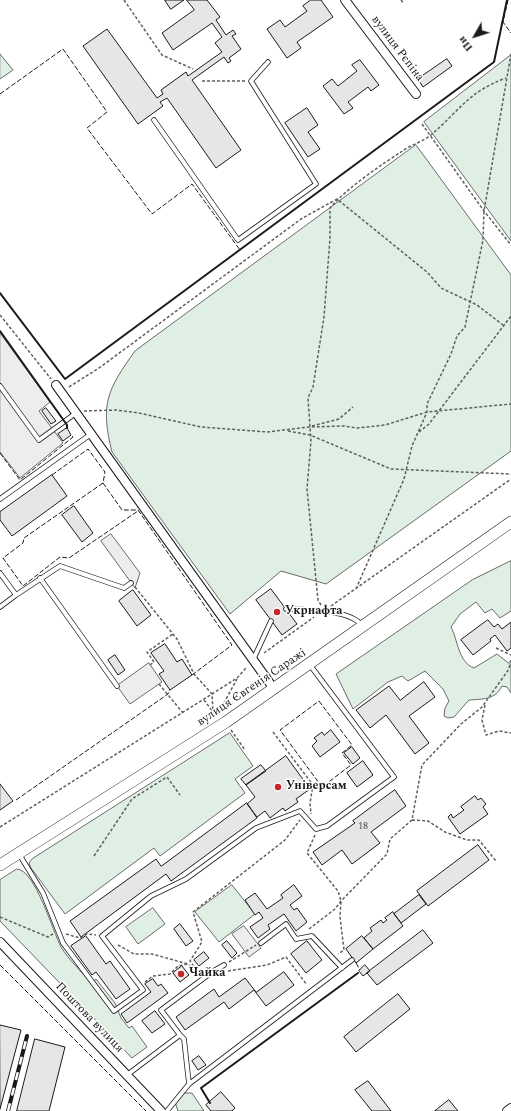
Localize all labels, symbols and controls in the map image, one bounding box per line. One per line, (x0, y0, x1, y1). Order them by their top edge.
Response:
street label: вулиця Рєпіна (368, 13, 426, 85)
north arrow (455, 16, 495, 56)
text: Пн (454, 32, 477, 55)
place label: Укрнафта (285, 605, 342, 619)
marker: Укрнафта (272, 607, 282, 617)
street label: вулиця Євгенія Саражі (195, 646, 309, 730)
place label: Універсам (286, 780, 347, 794)
marker: Універсам (273, 782, 283, 792)
house number: 18 (358, 821, 368, 833)
place label: Чайка (189, 967, 226, 981)
marker: Чайка (176, 969, 186, 979)
street label: Поштова вулиця (52, 980, 126, 1056)

